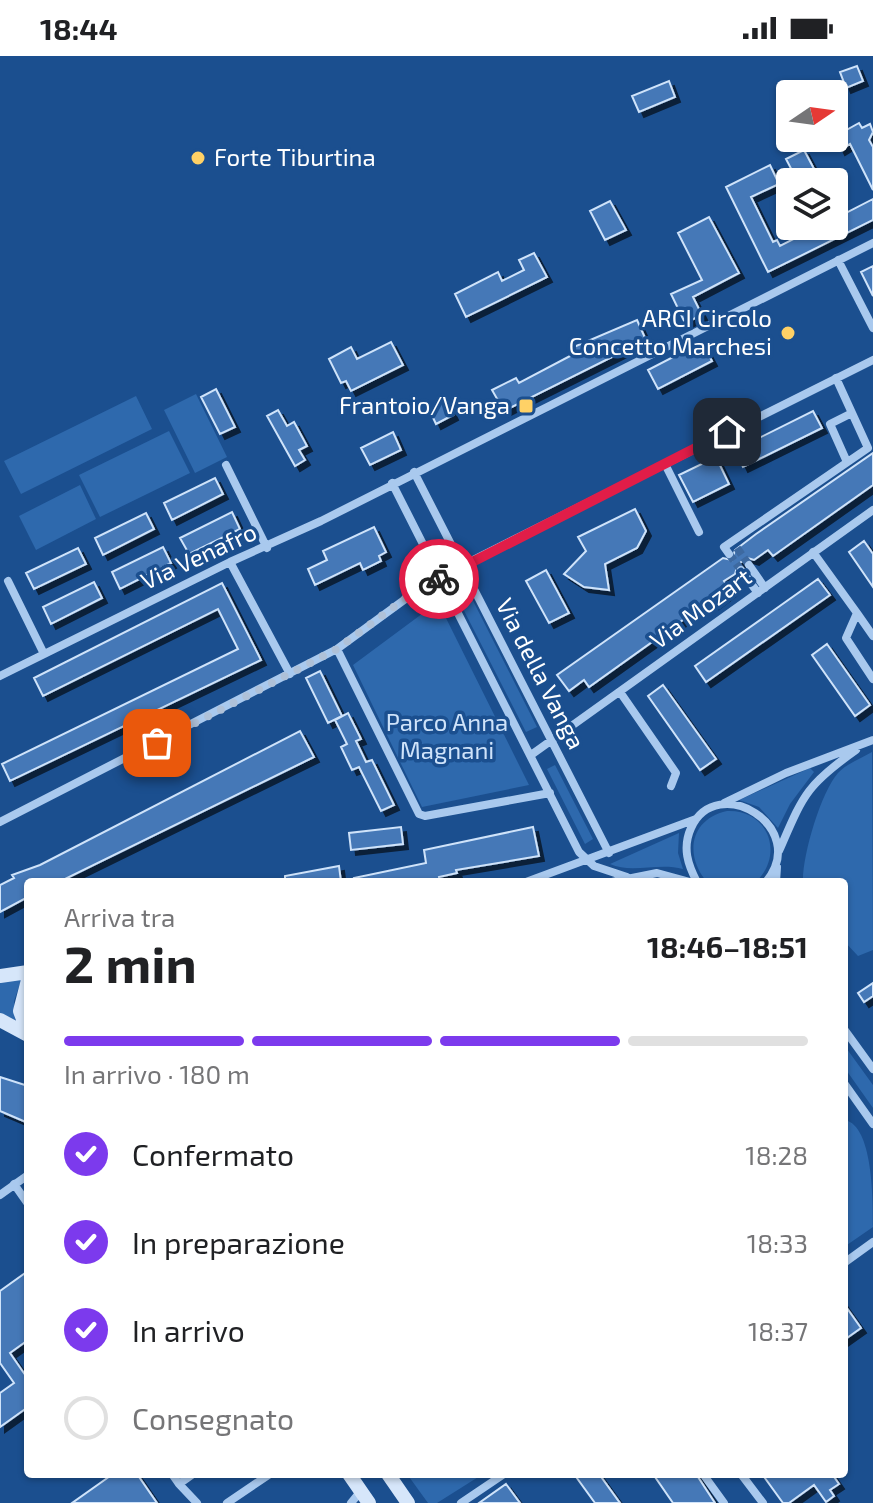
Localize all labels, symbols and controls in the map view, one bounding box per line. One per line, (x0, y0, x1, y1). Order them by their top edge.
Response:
text: 18:44 (40, 10, 118, 46)
north arrow (776, 80, 848, 152)
map controls (776, 80, 848, 240)
place label: Forte Tiburtina (214, 142, 376, 171)
marker: Forte Tiburtina (189, 149, 207, 167)
button: layers (776, 168, 848, 240)
place label: ARCI Circolo Concetto Marchesi (569, 303, 772, 360)
marker: ARCI Circolo Concetto Marchesi (779, 324, 797, 342)
place label: Frantoio/Vanga (339, 390, 510, 419)
marker: Frantoio/Vanga (517, 397, 535, 415)
pin (693, 398, 761, 466)
icon: home (705, 410, 749, 454)
street label: Via Venafro (136, 516, 261, 595)
courier (399, 539, 479, 619)
icon: bike (417, 557, 461, 601)
street label: Via Mozart (644, 561, 756, 654)
street label: Via della Vanga (491, 593, 592, 754)
park label: Parco Anna Magnani (386, 707, 508, 764)
pin (123, 709, 191, 777)
icon: bag (135, 721, 179, 765)
text: Arriva tra (64, 901, 175, 932)
text: 18:46–18:51 (647, 928, 808, 964)
text: 2 min (64, 931, 197, 993)
text: In arrivo · 180 m (64, 1058, 250, 1089)
icon: check (64, 1132, 108, 1176)
text: Confermato (132, 1136, 294, 1172)
text: 18:28 (745, 1139, 808, 1170)
icon: check (64, 1220, 108, 1264)
text: In preparazione (132, 1224, 345, 1260)
text: 18:33 (747, 1227, 808, 1258)
icon: check (64, 1308, 108, 1352)
text: In arrivo (132, 1312, 245, 1348)
text: 18:37 (748, 1315, 808, 1346)
text: Consegnato (132, 1400, 294, 1436)

